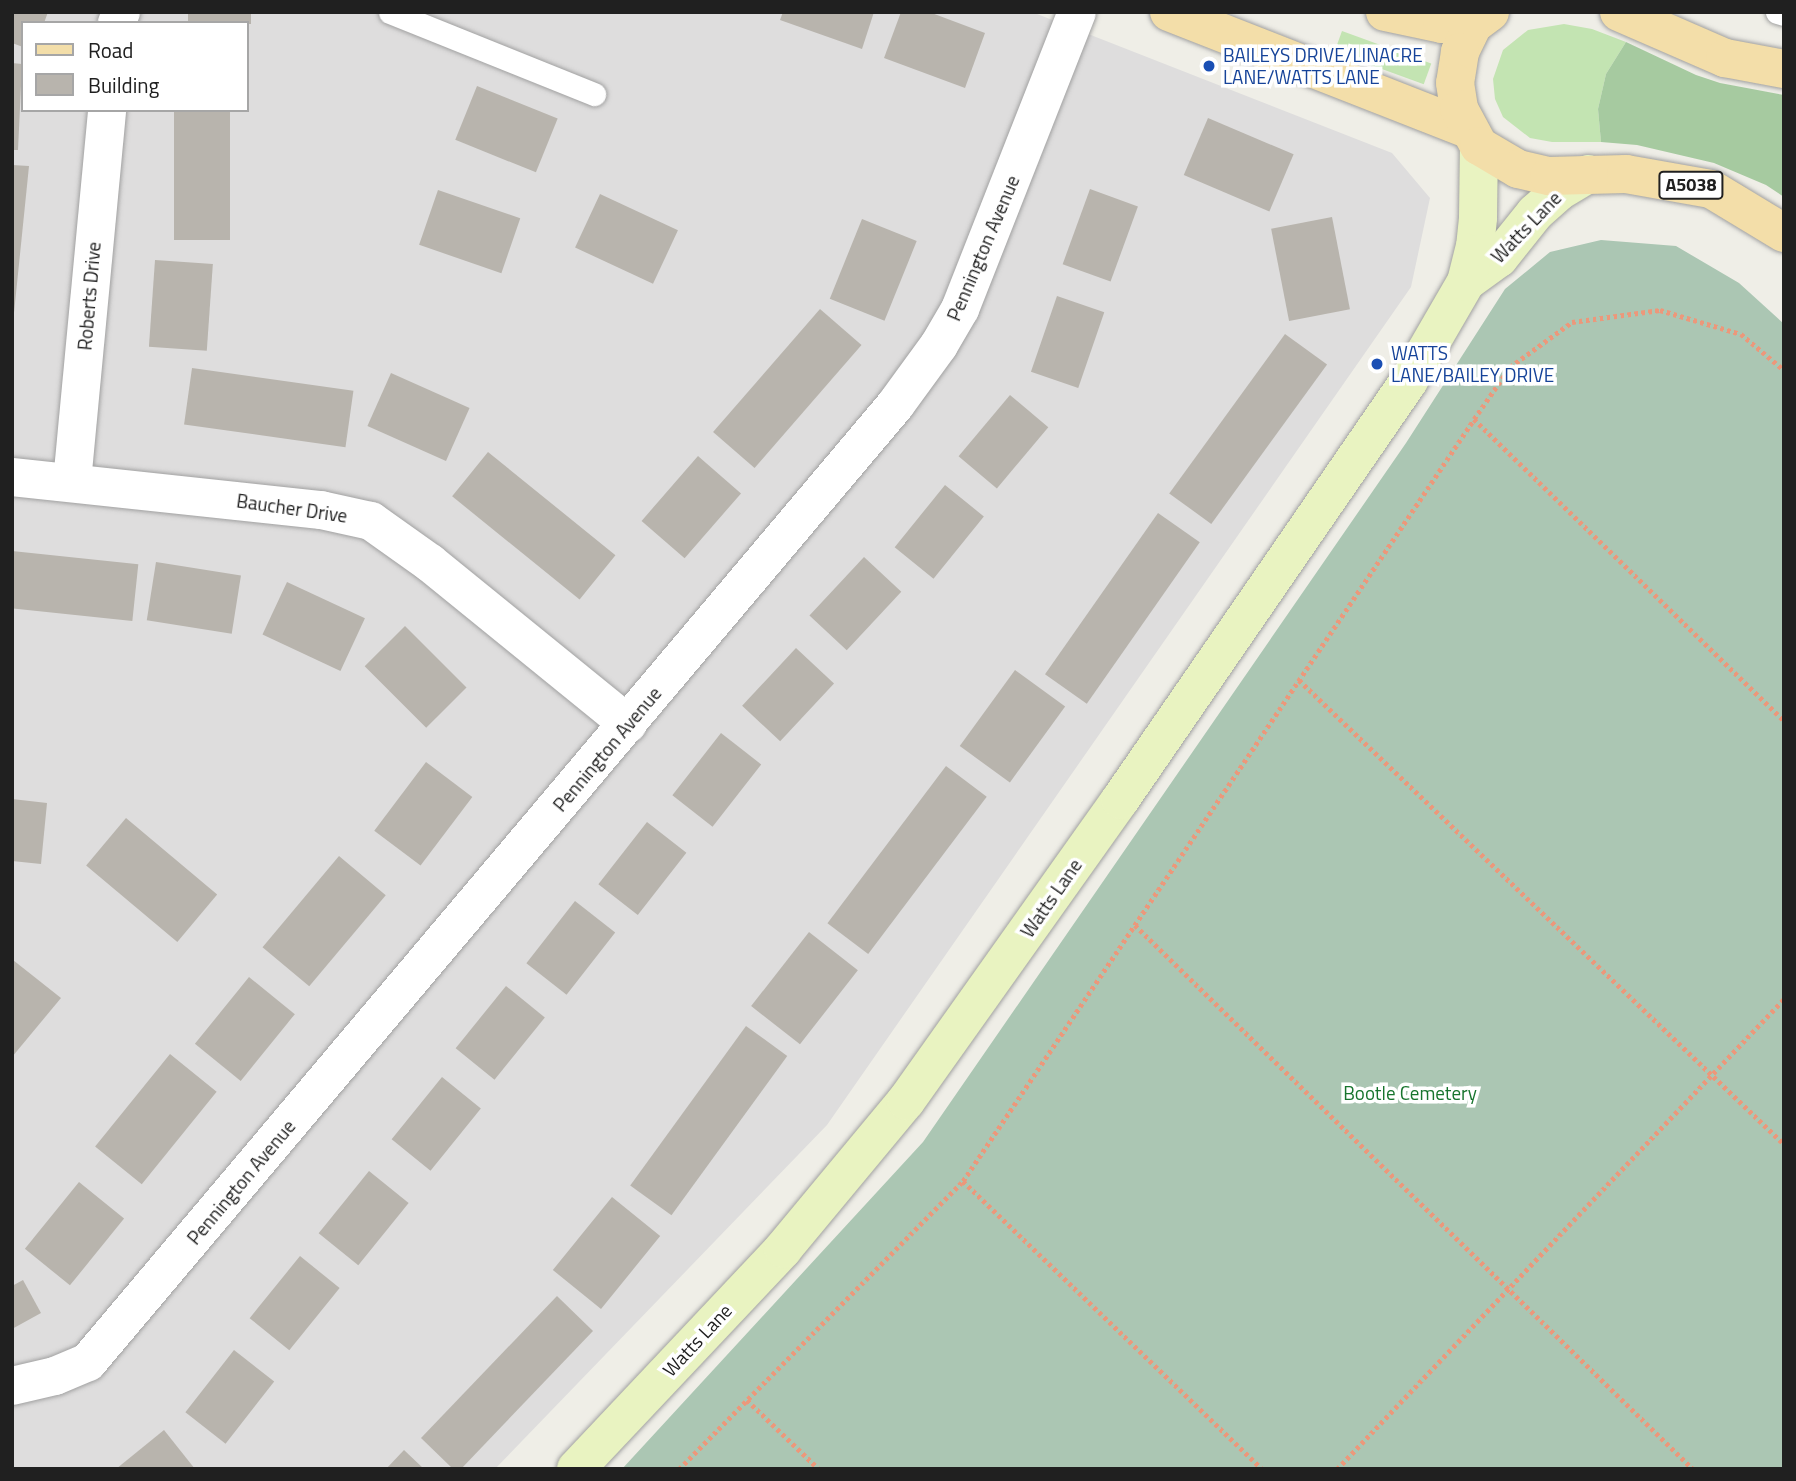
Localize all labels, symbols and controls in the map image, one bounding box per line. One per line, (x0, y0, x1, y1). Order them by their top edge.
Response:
legend (21, 21, 248, 112)
text: Road (88, 34, 133, 66)
place label: BAILEYS DRIVE/LINACRE LANE/WATTS LANE (1223, 44, 1423, 88)
marker: BAILEYS DRIVE/LINACRE LANE/WATTS LANE (1201, 58, 1217, 74)
text: Building (88, 69, 159, 101)
road number: A5038 (1658, 170, 1724, 200)
street label: Pennington Avenue (942, 172, 1024, 324)
street label: Watts Lane (1486, 186, 1566, 268)
street label: Roberts Drive (73, 241, 105, 351)
place label: WATTS LANE/BAILEY DRIVE (1391, 342, 1554, 386)
marker: WATTS LANE/BAILEY DRIVE (1369, 356, 1385, 372)
street label: Baucher Drive (235, 489, 349, 527)
street label: Pennington Avenue (548, 682, 666, 816)
street label: Watts Lane (1016, 854, 1086, 942)
park label: Bootle Cemetery (1343, 1082, 1477, 1104)
street label: Pennington Avenue (182, 1115, 300, 1249)
street label: Watts Lane (658, 1299, 736, 1381)

